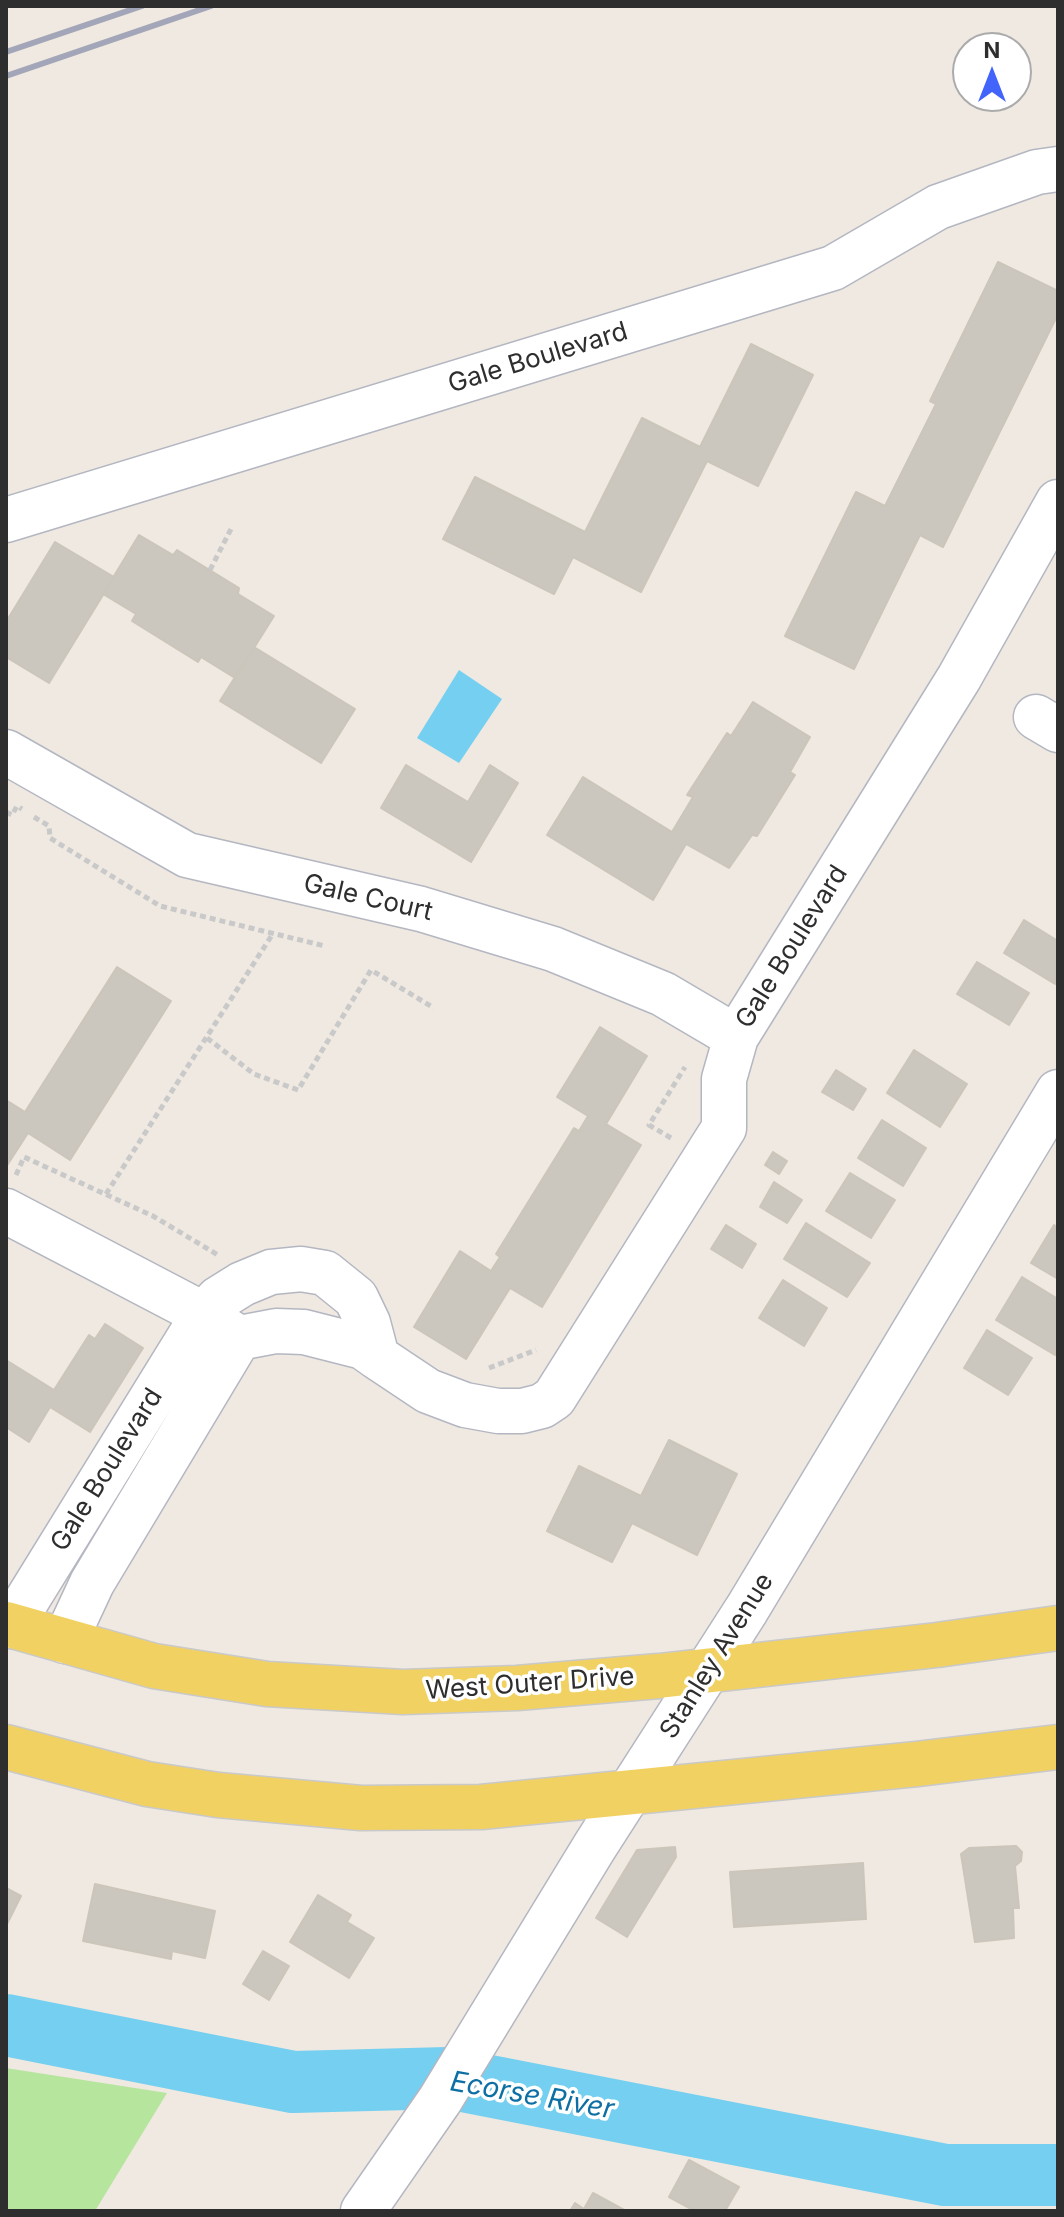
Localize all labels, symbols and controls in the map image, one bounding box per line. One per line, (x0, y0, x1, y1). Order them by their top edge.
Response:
north arrow (952, 32, 1032, 112)
text: N (984, 37, 1000, 63)
street label: Gale Boulevard (444, 316, 632, 400)
street label: Gale Boulevard (729, 860, 855, 1034)
street label: Gale Court (300, 868, 436, 928)
street label: Gale Boulevard (44, 1383, 170, 1557)
street label: Stanley Avenue (654, 1567, 780, 1745)
street label: West Outer Drive (425, 1661, 635, 1707)
water label: Ecorse River (448, 2065, 616, 2127)

